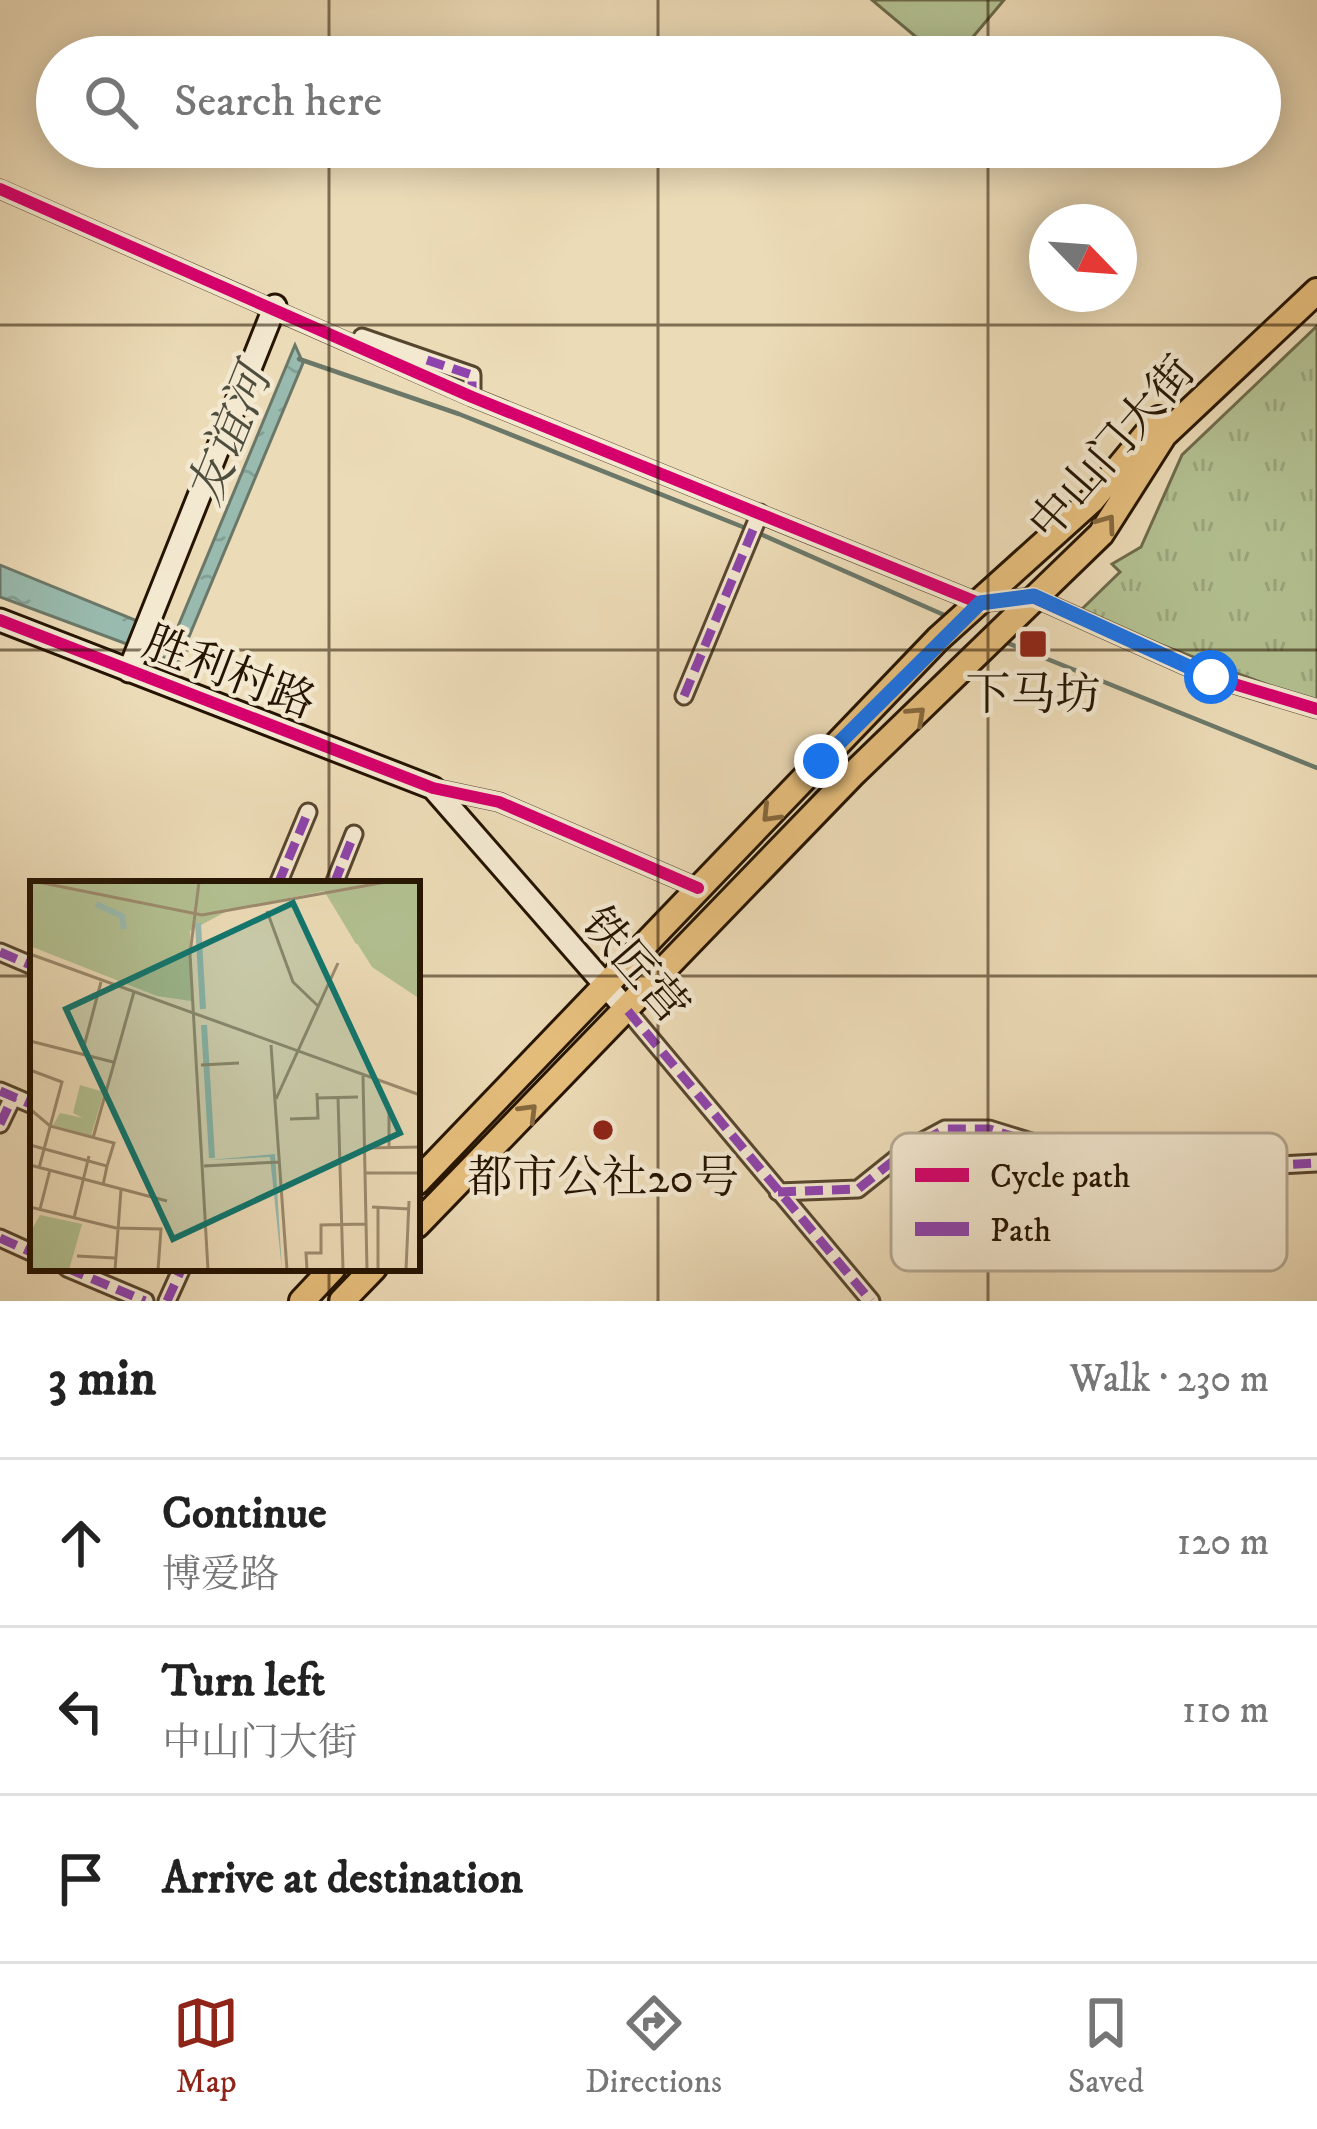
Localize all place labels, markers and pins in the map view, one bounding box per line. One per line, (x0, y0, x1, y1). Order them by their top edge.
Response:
marker: 下马坊 (1017, 628, 1049, 660)
place label: 下马坊 (965, 668, 1101, 724)
marker: 都市公社20号 (590, 1117, 616, 1143)
place label: 都市公社20号 (467, 1151, 739, 1207)

